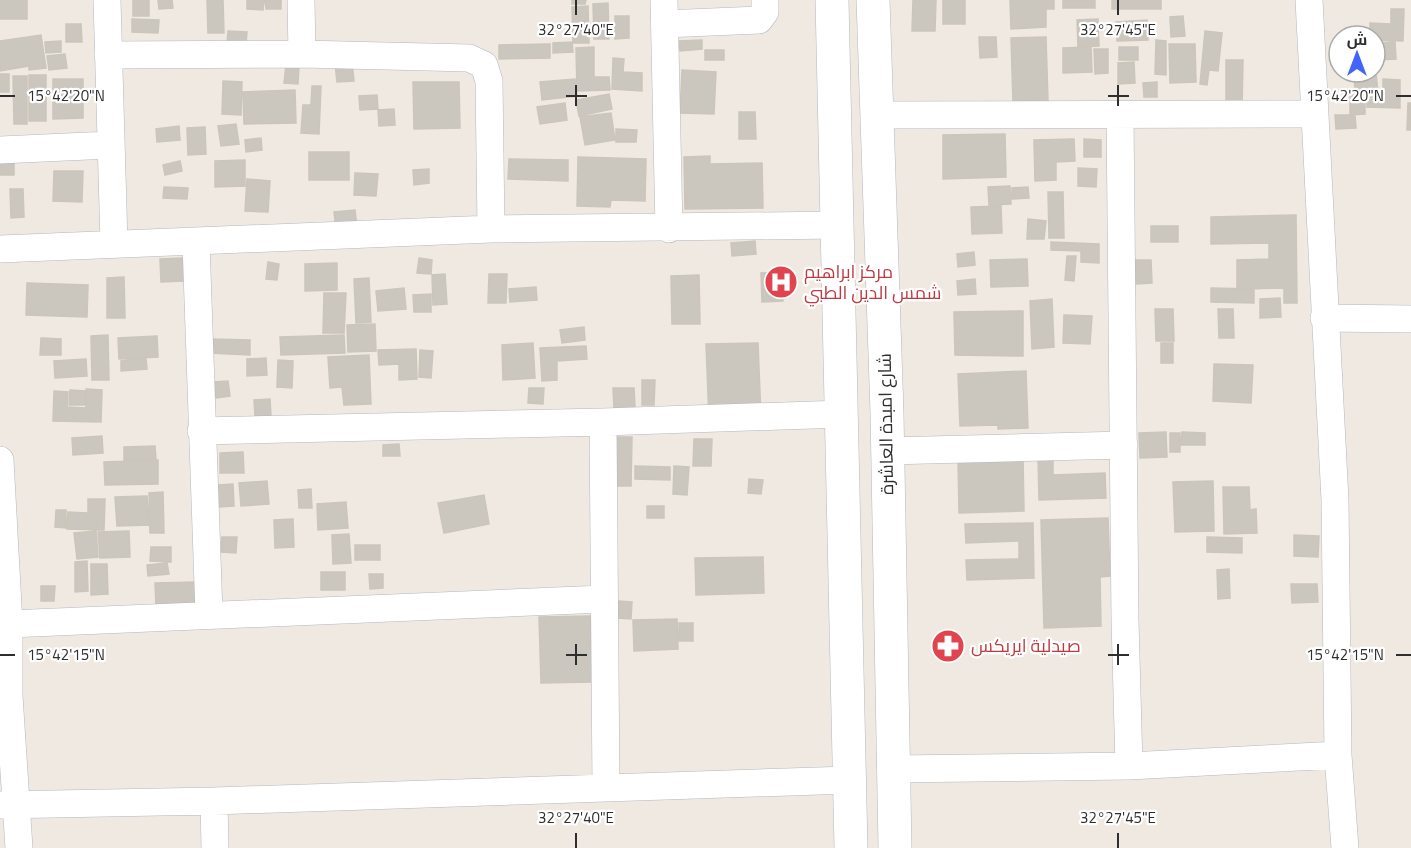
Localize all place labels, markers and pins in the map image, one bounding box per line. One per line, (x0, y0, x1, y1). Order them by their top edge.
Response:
place label: مركز ابراهيم شمس الدين الطبي (804, 258, 941, 307)
hospital icon: مركز ابراهيم شمس الدين الطبي (763, 264, 799, 300)
pharmacy icon: صيدلية ايريكس (930, 628, 966, 664)
place label: صيدلية ايريكس (971, 632, 1081, 659)

